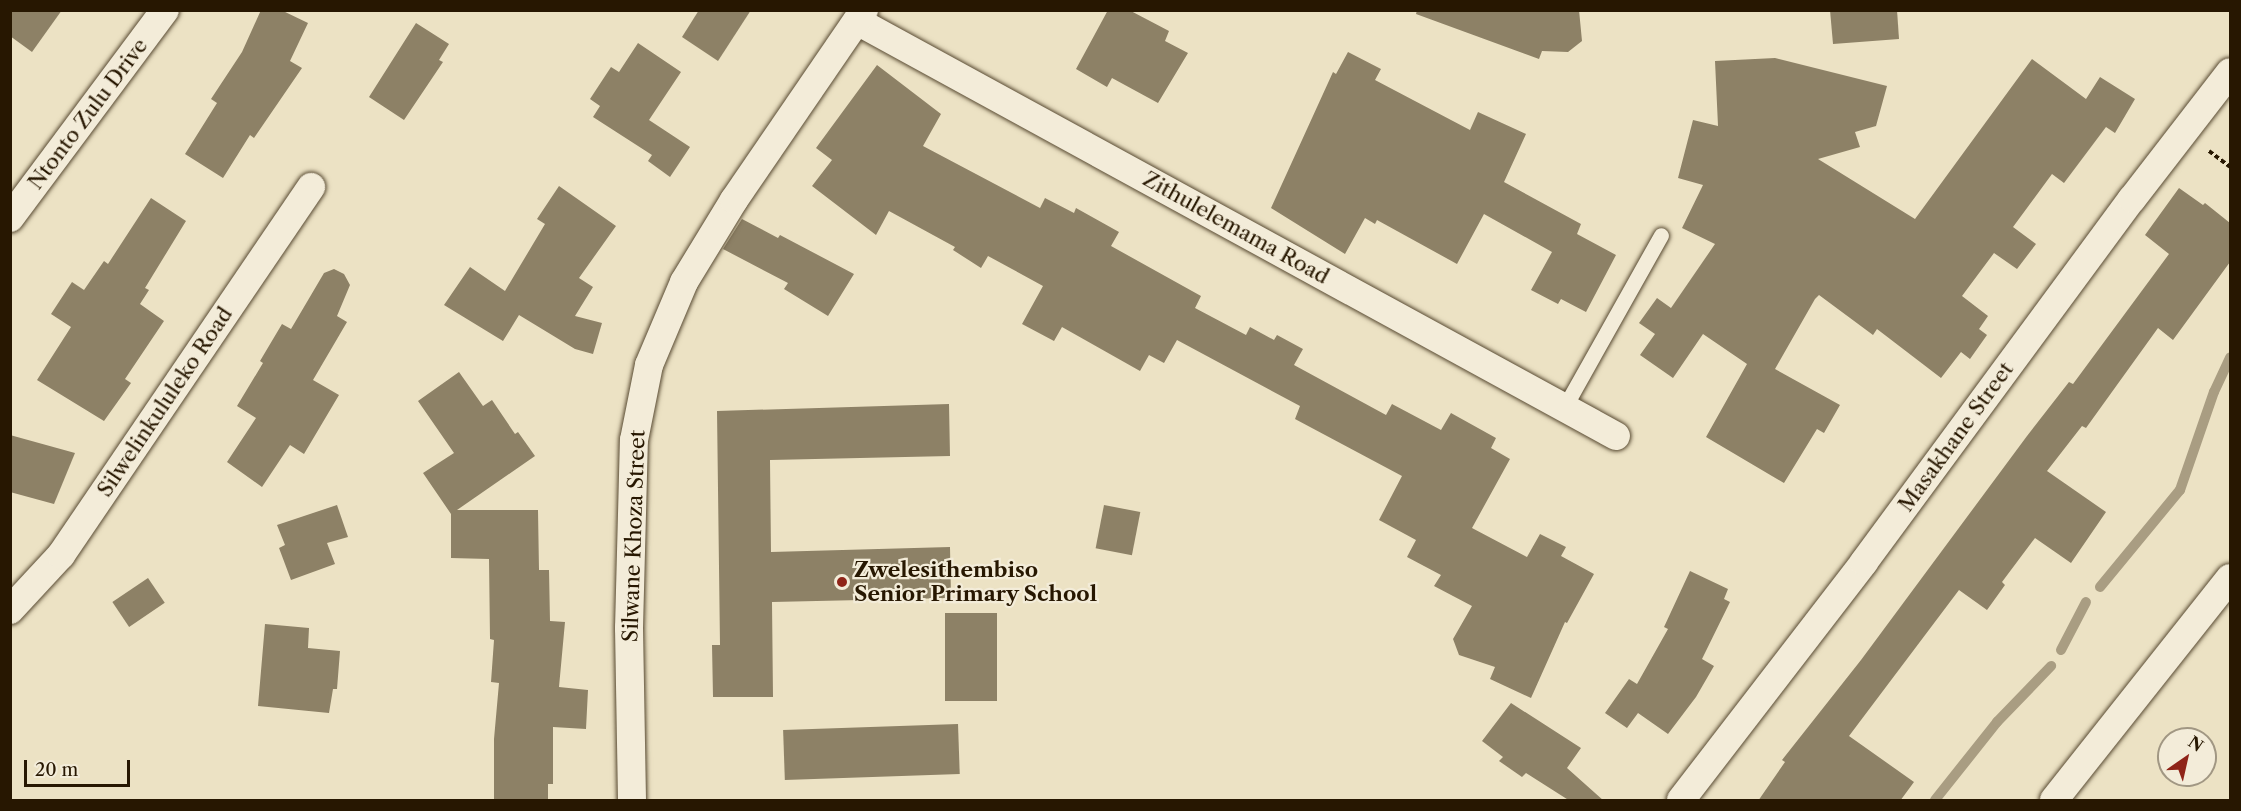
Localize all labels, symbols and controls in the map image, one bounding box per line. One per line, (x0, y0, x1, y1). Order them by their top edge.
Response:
street label: Ntonto Zulu Drive (23, 34, 153, 194)
street label: Zithulelemama Road (1139, 166, 1333, 290)
street label: Silwelinkululeko Road (92, 302, 238, 502)
street label: Masakhane Street (1893, 357, 2019, 517)
street label: Silwane Khoza Street (618, 429, 650, 643)
place label: Zwelesithembiso Senior Primary School (854, 557, 1098, 607)
marker: Zwelesithembiso Senior Primary School (835, 575, 849, 589)
north arrow (2157, 727, 2217, 787)
text: N (2185, 732, 2207, 756)
scale bar (27, 748, 134, 786)
text: 20 m (35, 759, 78, 781)

